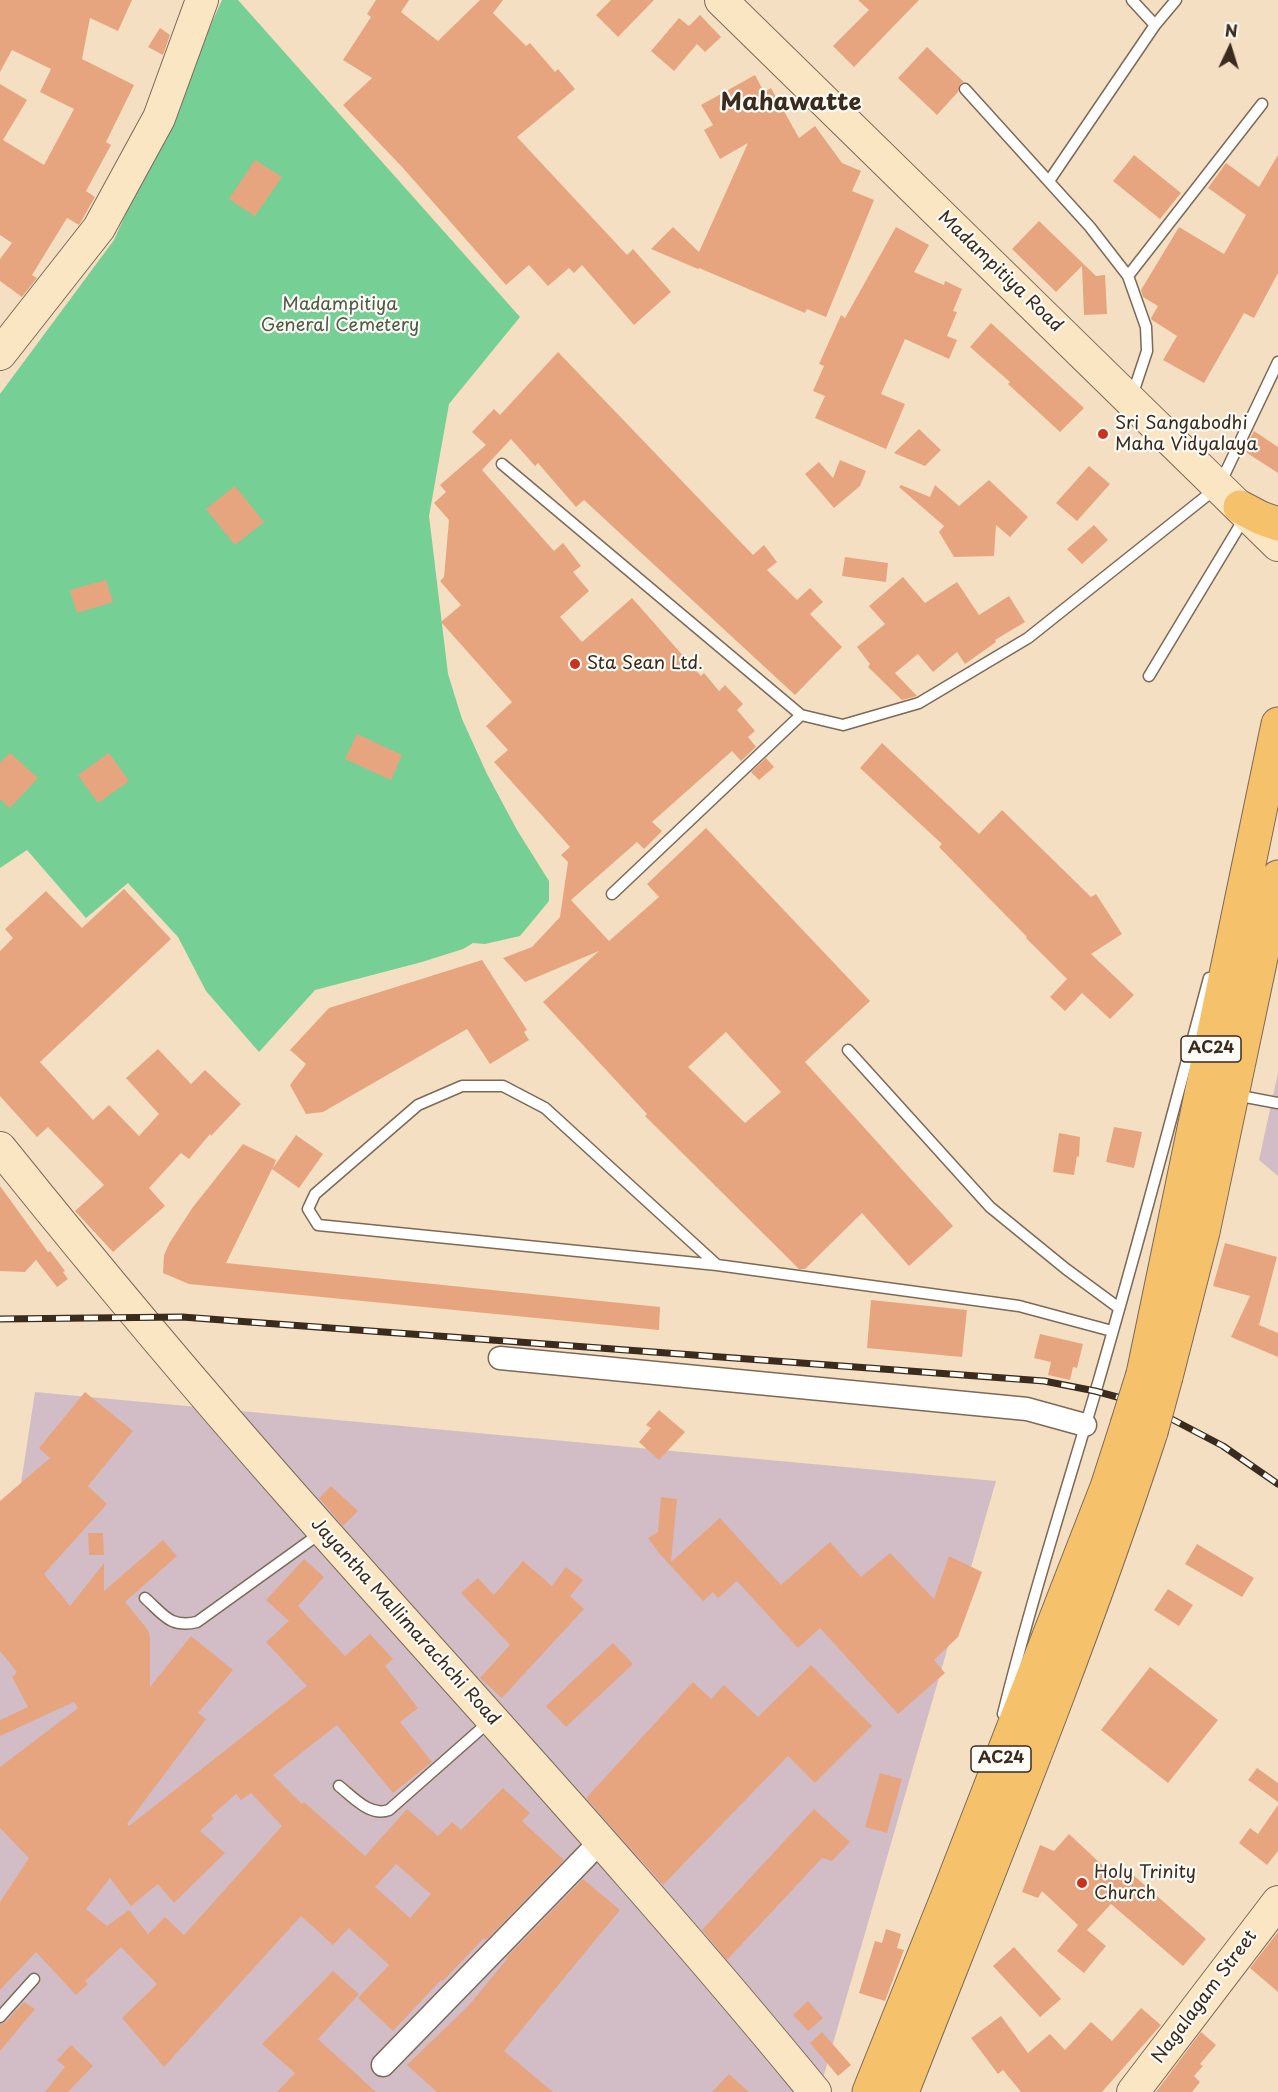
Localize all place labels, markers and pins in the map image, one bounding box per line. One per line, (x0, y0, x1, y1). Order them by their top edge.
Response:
place label: Sri Sangabodhi Maha Vidyalaya (1115, 413, 1258, 456)
marker: Sri Sangabodhi Maha Vidyalaya (1096, 427, 1110, 441)
place label: Sta Sean Ltd. (587, 653, 703, 675)
marker: Sta Sean Ltd. (568, 657, 582, 671)
place label: Holy Trinity Church (1094, 1862, 1196, 1904)
marker: Holy Trinity Church (1075, 1876, 1089, 1890)

